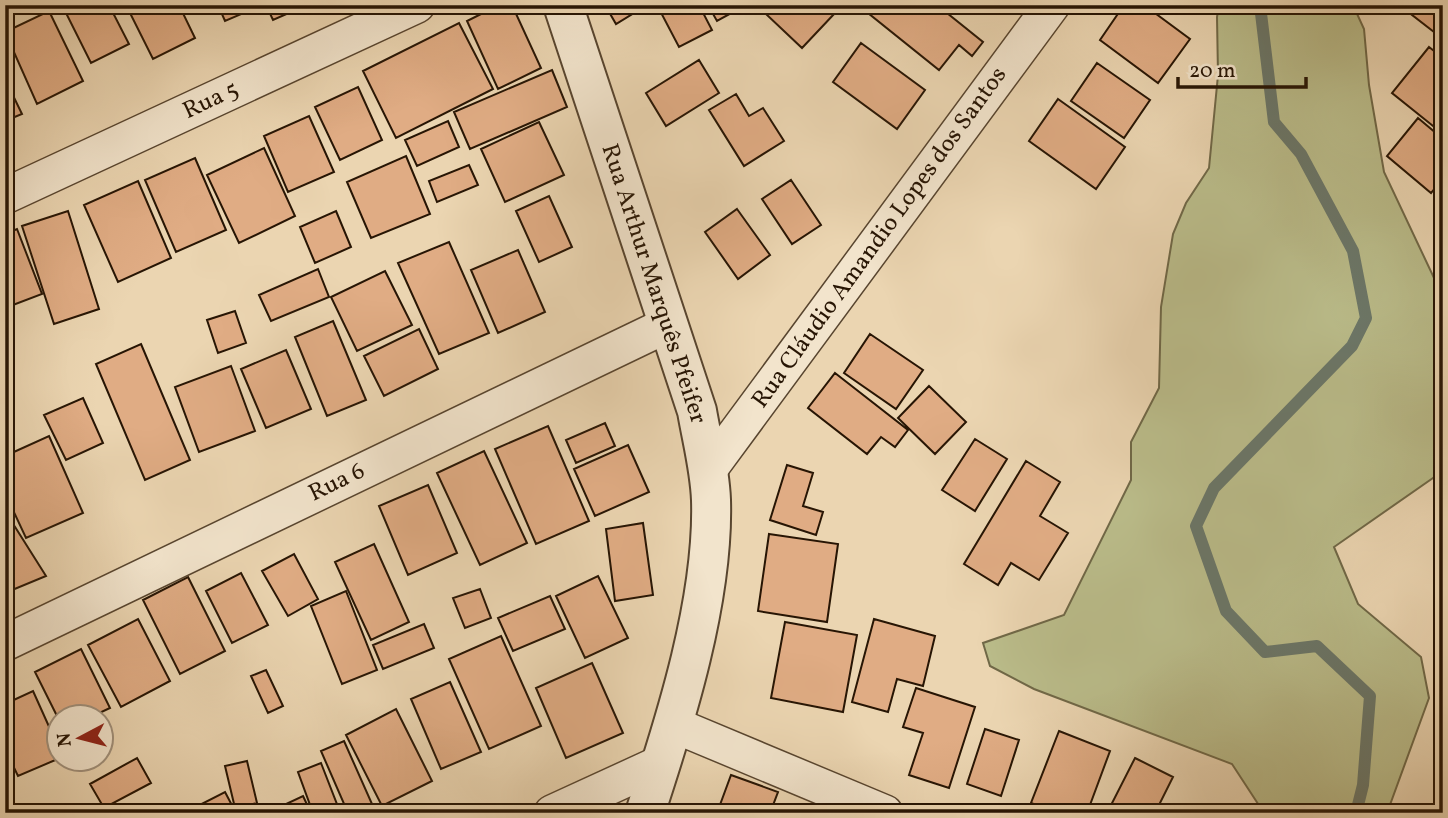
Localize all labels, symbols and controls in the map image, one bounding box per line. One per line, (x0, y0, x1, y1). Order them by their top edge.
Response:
scale bar (1178, 46, 1306, 90)
text: 20 m (1189, 57, 1235, 86)
street label: Rua Cláudio Amandio Lopes dos Santos (744, 60, 1016, 416)
street label: Rua 5 (177, 73, 245, 129)
street label: Rua Arthur Marquês Pfeifer (592, 140, 714, 428)
street label: Rua 6 (303, 455, 371, 511)
north arrow (46, 702, 116, 772)
text: N (51, 731, 79, 748)

